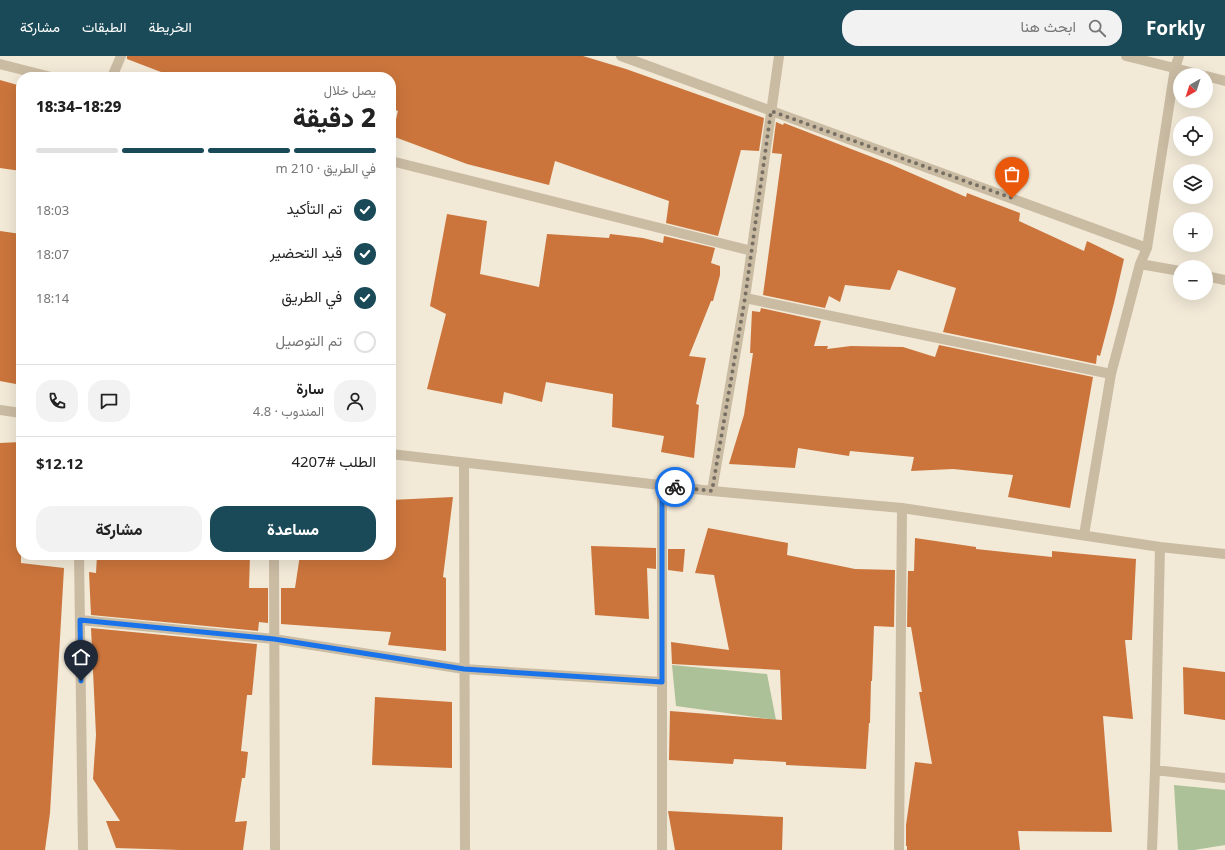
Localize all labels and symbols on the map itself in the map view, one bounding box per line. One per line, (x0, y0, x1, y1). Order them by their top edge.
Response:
north arrow (1173, 68, 1213, 108)
pin (995, 157, 1029, 198)
courier (655, 467, 695, 507)
pin (64, 640, 98, 681)

